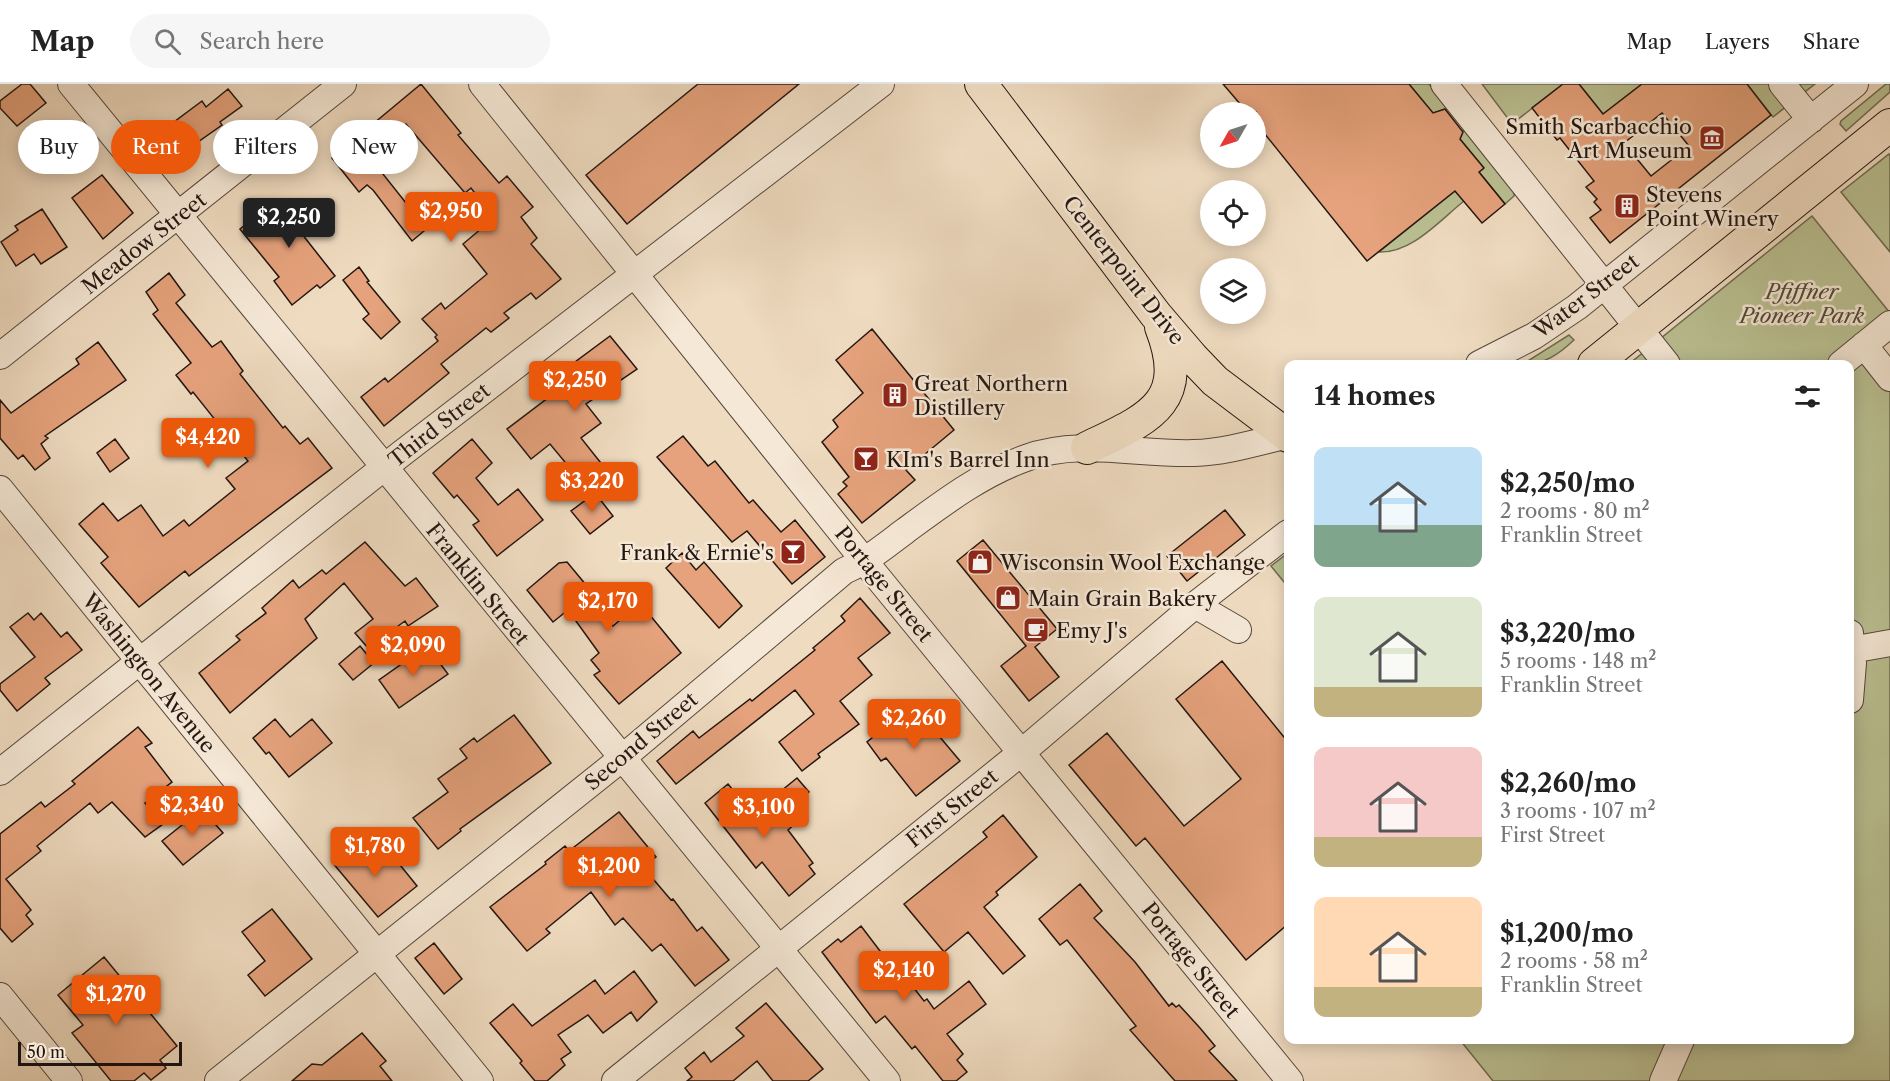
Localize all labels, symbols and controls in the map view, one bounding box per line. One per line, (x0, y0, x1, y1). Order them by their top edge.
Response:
search box (130, 14, 550, 68)
text: Map (30, 24, 94, 58)
icon: search (151, 25, 184, 58)
text: Search here (199, 28, 324, 55)
text: Map (1627, 29, 1672, 54)
text: Layers (1705, 29, 1770, 54)
text: Share (1803, 29, 1860, 54)
north arrow (1200, 102, 1266, 168)
map controls (1200, 102, 1266, 324)
place label: Smith Scarbacchio Art Museum (1506, 114, 1692, 163)
chip: Buy (18, 120, 99, 174)
chip: Rent (111, 120, 201, 174)
chip: Filters (213, 120, 318, 174)
chip: New (330, 120, 418, 174)
museum icon: Smith Scarbacchio Art Museum (1697, 123, 1727, 153)
button: locate (1200, 180, 1266, 246)
place label: Stevens Point Winery (1646, 182, 1779, 231)
street label: Meadow Street (77, 186, 211, 299)
street label: Centerpoint Drive (1058, 191, 1190, 349)
building icon: Stevens Point Winery (1612, 191, 1642, 221)
pin: $2,950 (402, 192, 500, 243)
pin: $2,250 (240, 198, 338, 249)
text: $2,950 (419, 199, 483, 223)
text: $2,250 (257, 205, 321, 229)
street label: Water Street (1528, 248, 1644, 344)
button: layers (1200, 258, 1266, 324)
park label: Pfiffner Pioneer Park (1738, 279, 1864, 328)
pin: $2,250 (526, 361, 624, 412)
text: $2,250 (543, 368, 607, 392)
place label: Great Northern Distillery (914, 371, 1068, 420)
street label: Third Street (383, 377, 495, 472)
building icon: Great Northern Distillery (880, 380, 910, 410)
text: 14 homes (1314, 380, 1436, 412)
icon: filters (1791, 380, 1824, 413)
pin: $4,420 (159, 418, 257, 469)
text: $4,420 (176, 425, 240, 449)
bar icon: KIm's Barrel Inn (851, 444, 881, 474)
place label: KIm's Barrel Inn (886, 447, 1050, 472)
pin: $3,220 (543, 462, 641, 513)
text: $2,250/mo (1500, 467, 1635, 499)
text: $3,220 (560, 469, 624, 493)
icon: home (1362, 471, 1434, 543)
text: 2 rooms · 80 m² (1500, 499, 1650, 523)
street label: Franklin Street (421, 518, 535, 650)
street label: Portage Street (830, 521, 939, 647)
text: Franklin Street (1500, 523, 1642, 547)
bar icon: Frank & Ernie's (778, 537, 808, 567)
place label: Frank & Ernie's (620, 540, 774, 565)
shop icon: Wisconsin Wool Exchange (965, 547, 995, 577)
place label: Wisconsin Wool Exchange (999, 550, 1265, 575)
pin: $2,170 (559, 582, 657, 633)
shop icon: Main Grain Bakery (993, 583, 1023, 613)
place label: Main Grain Bakery (1028, 586, 1217, 611)
street label: Washington Avenue (76, 587, 221, 758)
text: $2,170 (578, 589, 638, 613)
cafe icon: Emy J's (1021, 615, 1051, 645)
text: $3,220/mo (1500, 617, 1635, 649)
place label: Emy J's (1056, 618, 1127, 643)
icon: home (1362, 621, 1434, 693)
pin: $2,090 (364, 626, 462, 677)
text: $2,090 (380, 633, 446, 657)
text: 5 rooms · 148 m² (1500, 649, 1656, 673)
text: Franklin Street (1500, 673, 1642, 697)
street label: Second Street (580, 686, 703, 795)
pin: $2,260 (865, 699, 963, 750)
text: $2,260 (882, 706, 946, 730)
street label: First Street (901, 763, 1003, 852)
text: $2,260/mo (1500, 767, 1636, 799)
icon: home (1362, 771, 1434, 843)
pin: $2,340 (143, 786, 241, 837)
pin: $3,100 (715, 788, 813, 839)
text: $2,340 (160, 793, 224, 817)
text: $3,100 (733, 795, 795, 819)
text: 3 rooms · 107 m² (1500, 799, 1656, 823)
text: First Street (1500, 823, 1605, 847)
pin: $1,780 (326, 827, 424, 878)
text: $1,780 (345, 834, 405, 858)
pin: $1,200 (560, 847, 658, 898)
text: $1,200 (578, 854, 640, 878)
street label: Portage Street (1137, 897, 1246, 1023)
text: $1,200/mo (1500, 917, 1634, 949)
icon: home (1362, 921, 1434, 993)
text: 2 rooms · 58 m² (1500, 949, 1648, 973)
pin: $2,140 (855, 951, 953, 1002)
text: $2,140 (873, 958, 935, 982)
text: Franklin Street (1500, 973, 1642, 997)
pin: $1,270 (67, 975, 165, 1026)
text: $1,270 (86, 982, 146, 1006)
scale bar (18, 1039, 182, 1066)
text: 50 m (27, 1042, 65, 1062)

